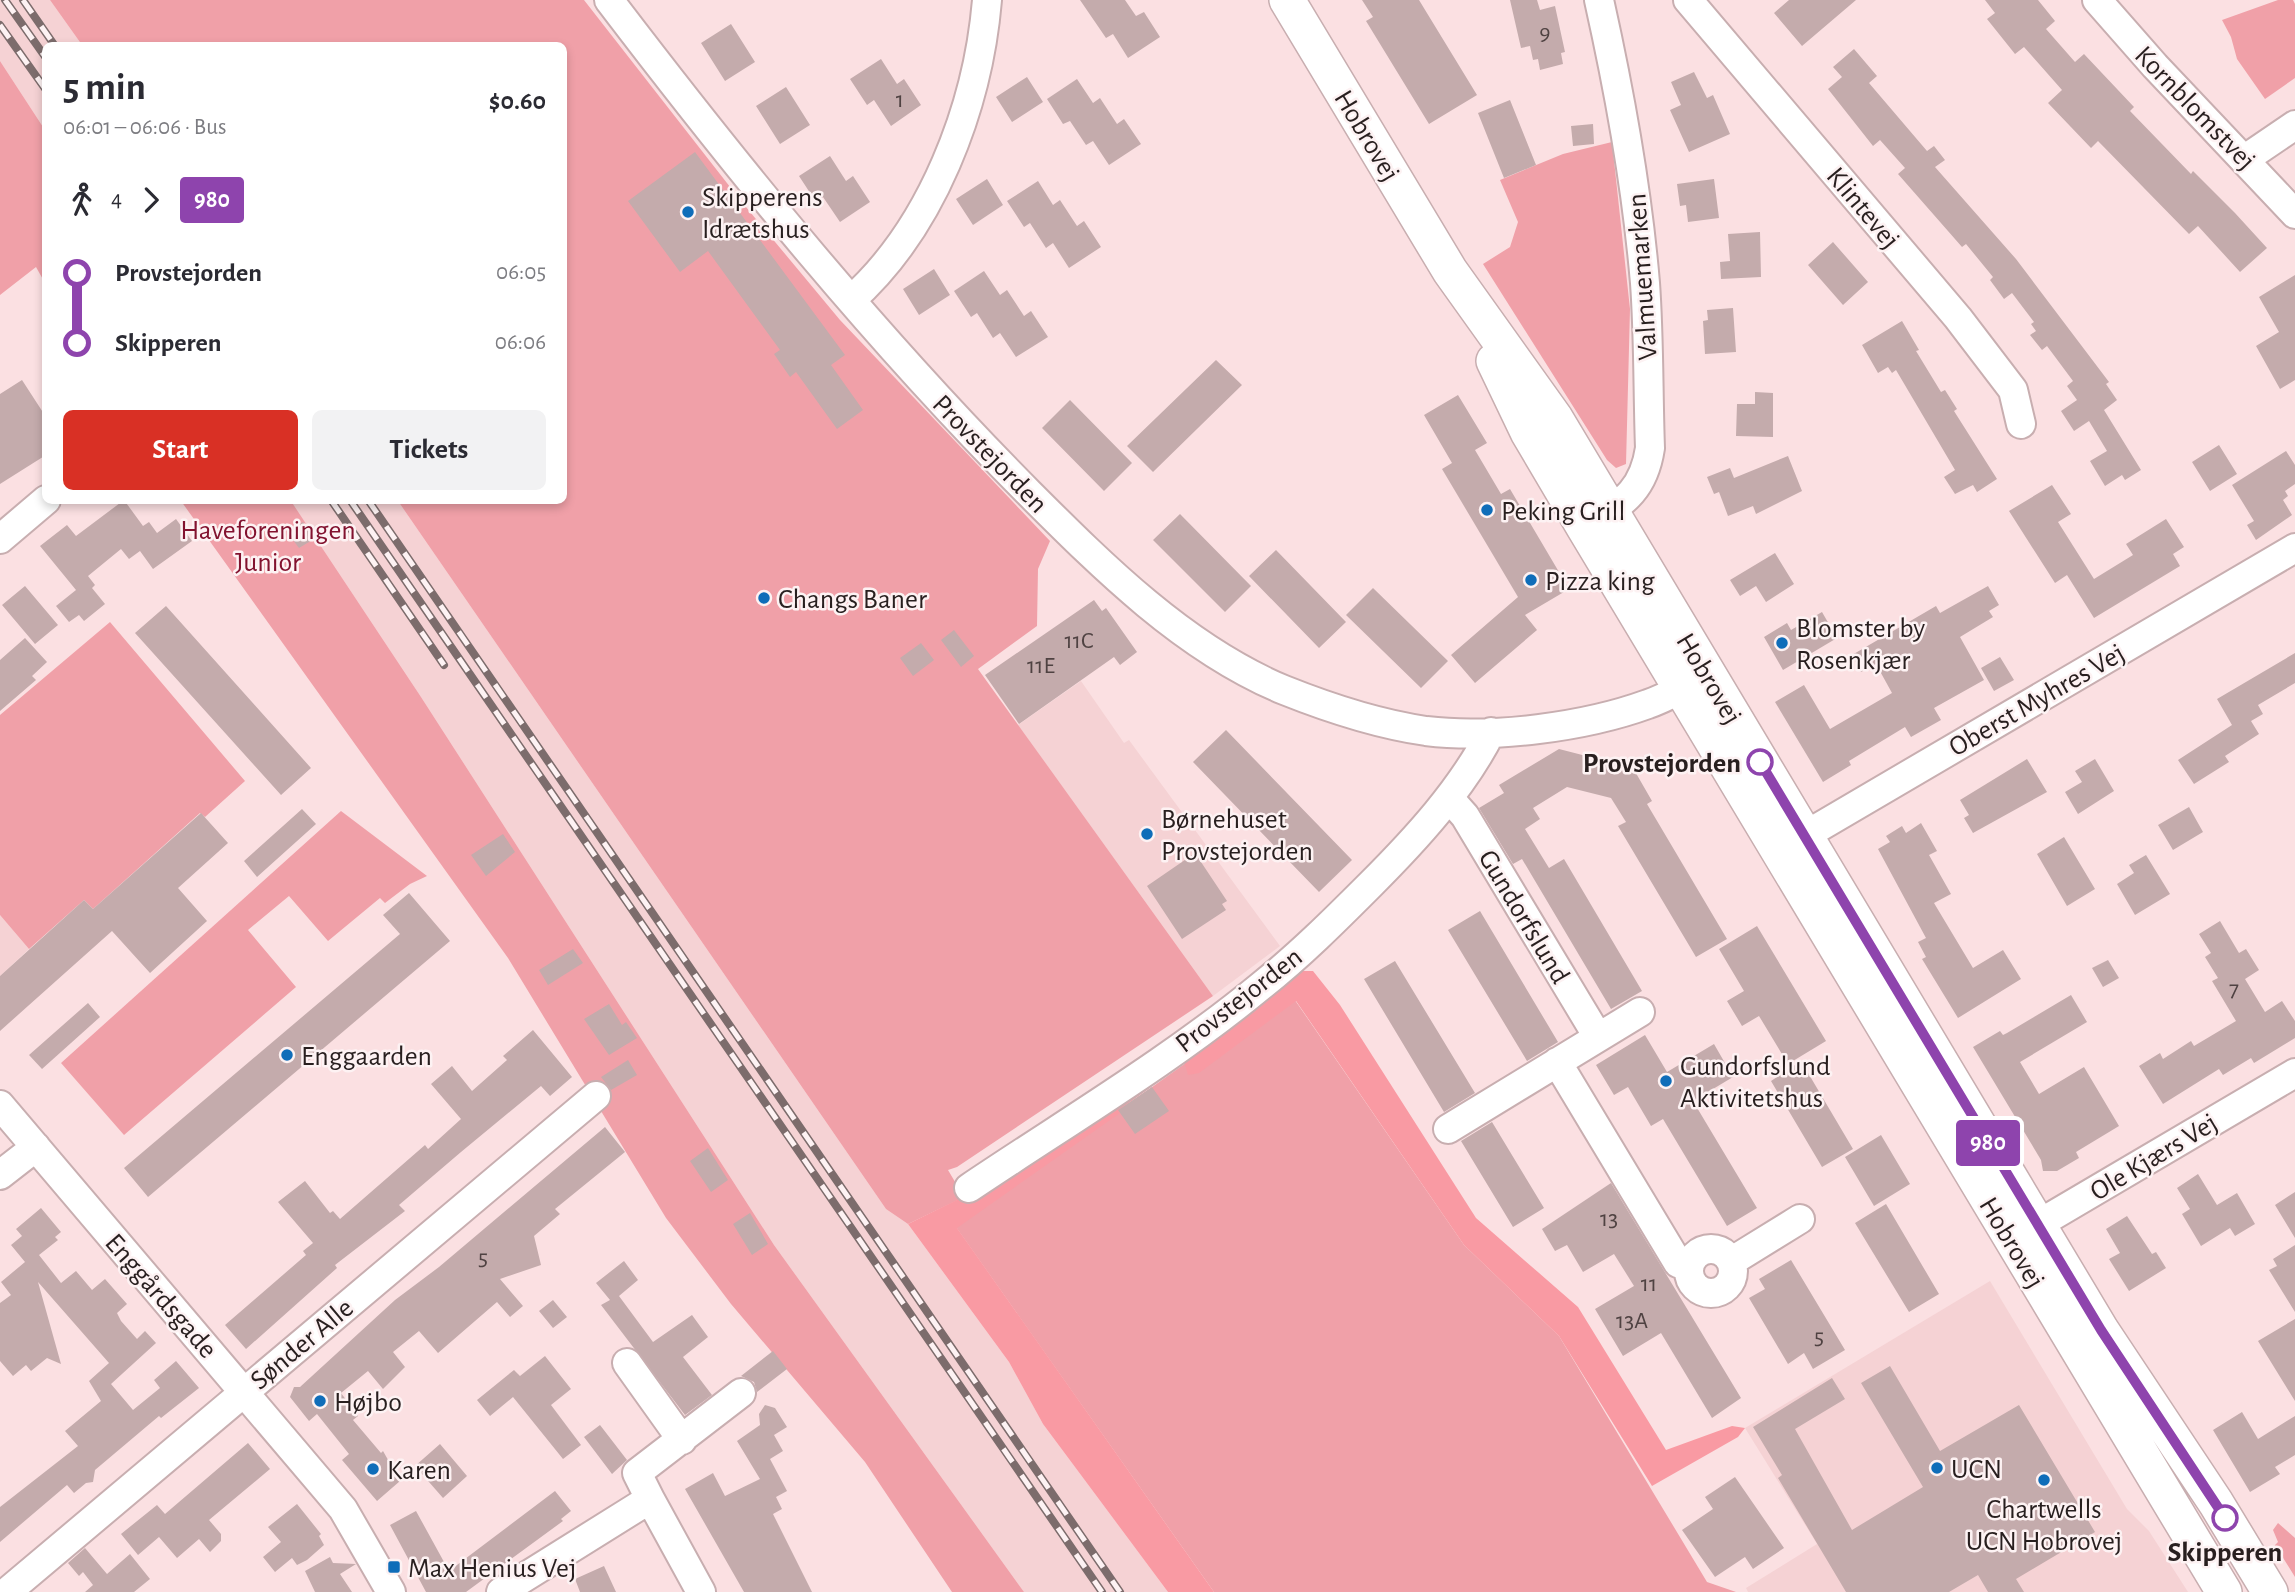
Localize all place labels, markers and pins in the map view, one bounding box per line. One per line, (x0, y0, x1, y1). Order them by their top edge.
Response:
place label: Skipperens Idrætshus (702, 184, 823, 244)
marker: Skipperens Idrætshus (680, 204, 696, 220)
place label: Peking Grill (1501, 498, 1625, 526)
marker: Peking Grill (1479, 502, 1495, 518)
place label: Pizza king (1545, 568, 1655, 596)
marker: Pizza king (1523, 572, 1539, 588)
place label: Changs Baner (778, 586, 927, 614)
marker: Changs Baner (756, 590, 772, 606)
place label: Blomster by Rosenkjær (1796, 615, 1925, 675)
marker: Blomster by Rosenkjær (1774, 635, 1790, 651)
marker: Provstejorden (1747, 749, 1773, 775)
place label: Provstejorden (1583, 750, 1741, 778)
place label: Børnehuset Provstejorden (1161, 806, 1313, 866)
marker: Børnehuset Provstejorden (1139, 826, 1155, 842)
place label: Enggaarden (301, 1043, 432, 1071)
marker: Enggaarden (279, 1047, 295, 1063)
place label: Gundorfslund Aktivitetshus (1680, 1053, 1830, 1113)
marker: Gundorfslund Aktivitetshus (1658, 1073, 1674, 1089)
place label: Højbo (334, 1389, 402, 1417)
marker: Højbo (312, 1393, 328, 1409)
place label: UCN (1951, 1456, 2002, 1484)
place label: Karen (387, 1457, 451, 1485)
marker: UCN (1929, 1460, 1945, 1476)
marker: Karen (365, 1461, 381, 1477)
marker: Chartwells UCN Hobrovej (2036, 1472, 2052, 1488)
place label: Chartwells UCN Hobrovej (1966, 1496, 2122, 1556)
marker: Skipperen (2212, 1505, 2238, 1531)
place label: Skipperen (2168, 1539, 2282, 1567)
place label: Max Henius Vej (408, 1555, 576, 1583)
marker: Max Henius Vej (386, 1559, 402, 1575)

